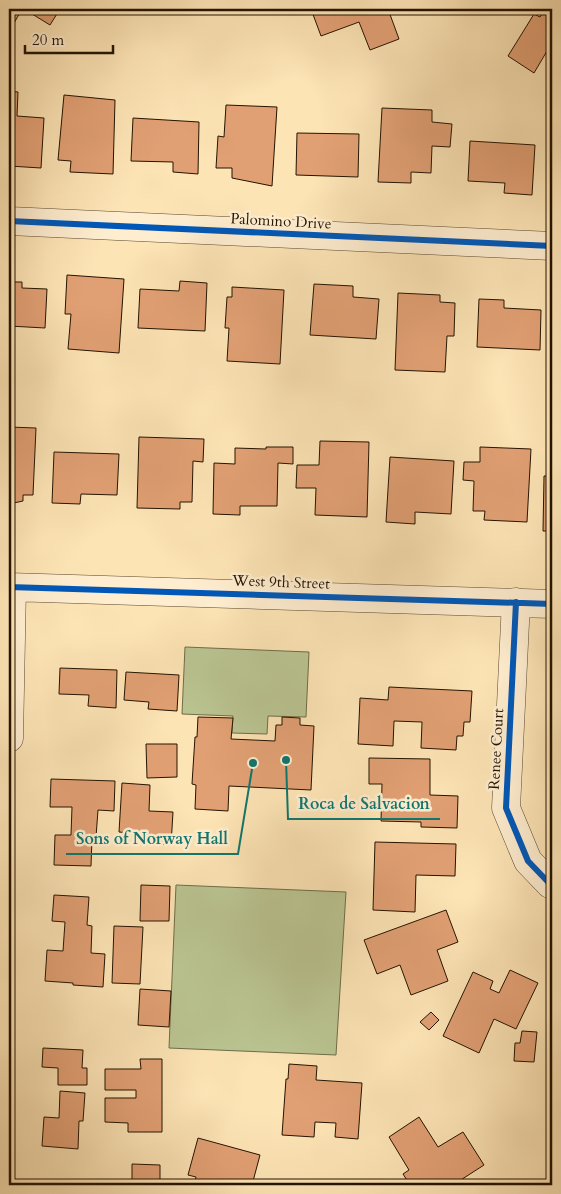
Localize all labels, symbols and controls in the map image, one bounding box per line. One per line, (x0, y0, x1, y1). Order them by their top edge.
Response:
scale bar (25, 22, 112, 54)
text: 20 m (32, 30, 64, 50)
street label: Palomino Drive (230, 208, 332, 234)
street label: West 9th Street (231, 570, 331, 594)
street label: Renee Court (484, 708, 508, 790)
callout: Roca de Salvacion (288, 788, 440, 819)
text: Roca de Salvacion (298, 793, 431, 815)
callout: Sons of Norway Hall (66, 823, 238, 854)
text: Sons of Norway Hall (76, 828, 228, 850)

